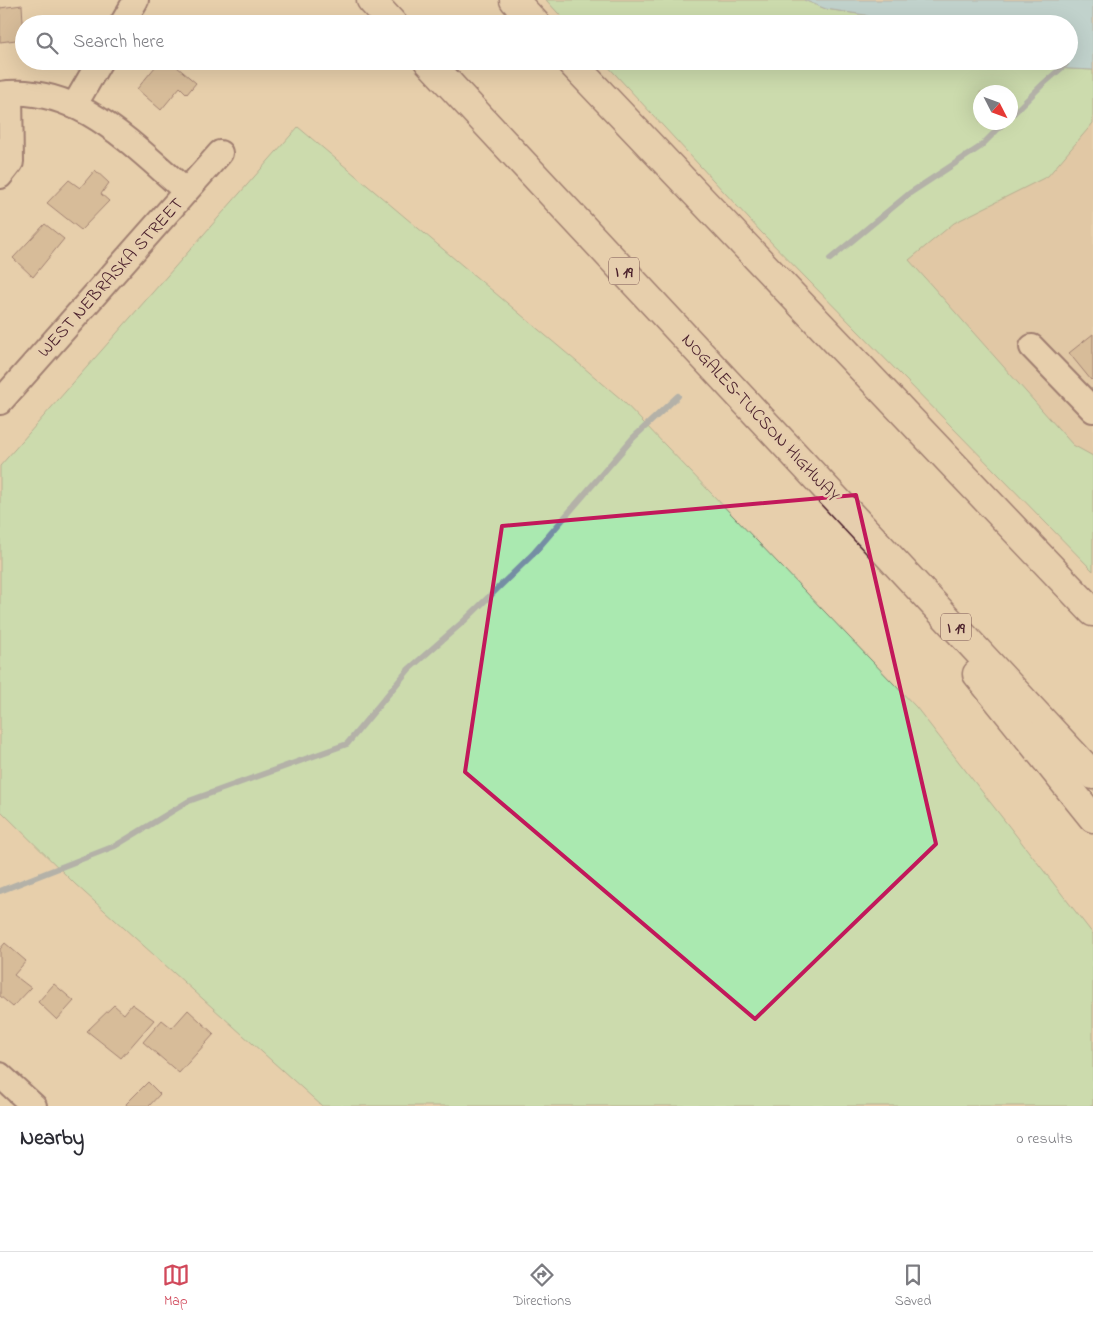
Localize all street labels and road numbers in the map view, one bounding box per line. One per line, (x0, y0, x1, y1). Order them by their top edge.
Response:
street label: WEST NEBRASKA STREET (32, 193, 190, 364)
road number: I 19 (609, 258, 639, 284)
street label: NOGALES–TUCSON HIGHWAY (674, 328, 845, 509)
road number: I 19 (941, 614, 971, 640)

